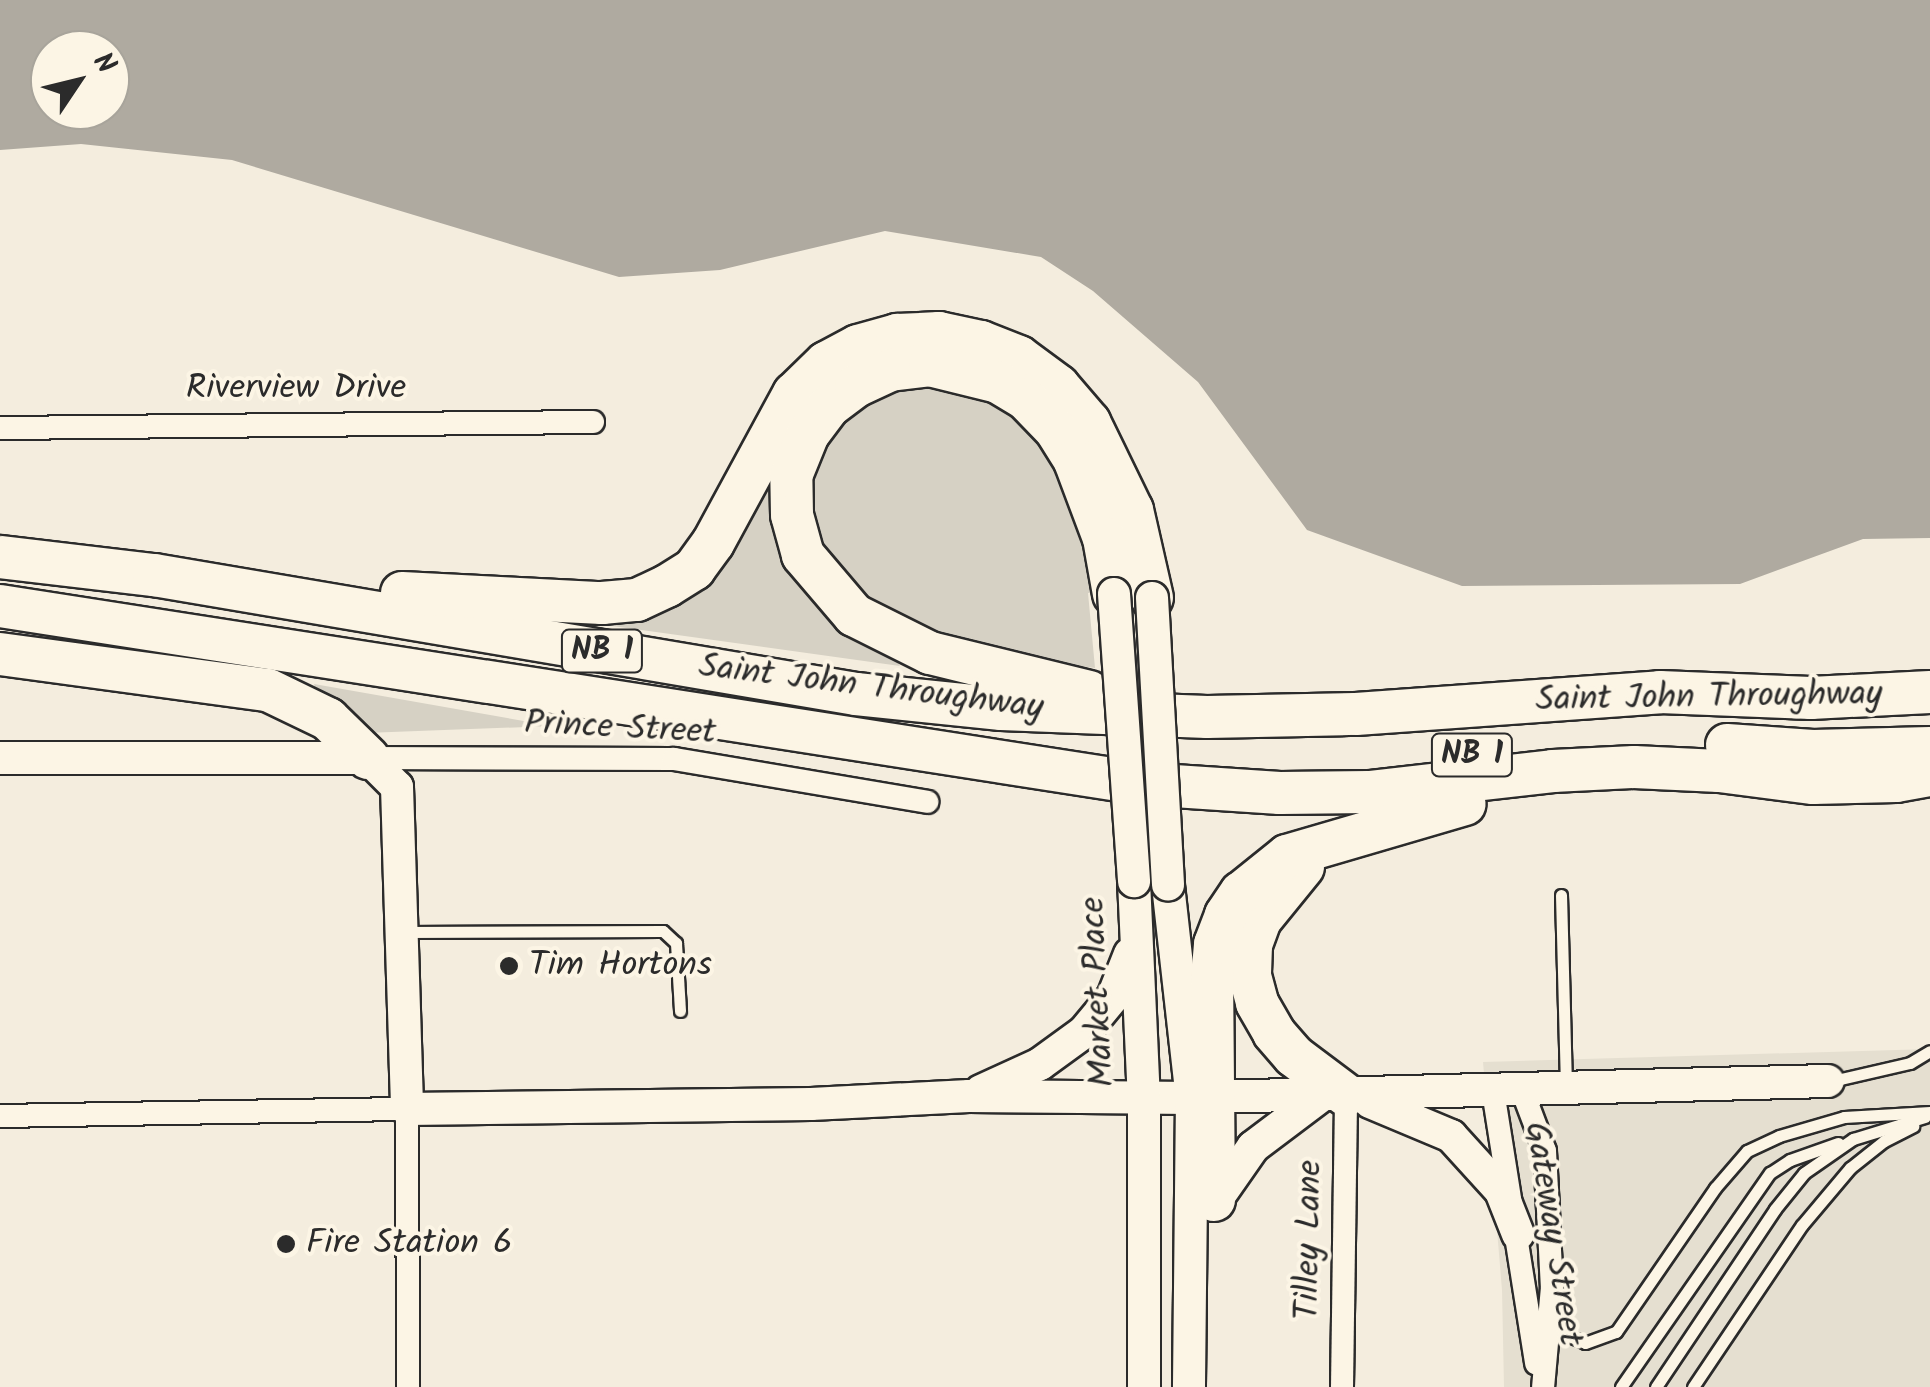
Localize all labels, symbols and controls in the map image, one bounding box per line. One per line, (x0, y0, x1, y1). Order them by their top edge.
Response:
north arrow (30, 30, 130, 130)
text: N (80, 44, 127, 84)
street label: Riverview Drive (186, 368, 406, 410)
road number: NB 1 (560, 624, 644, 678)
street label: Saint John Throughway (696, 646, 1046, 730)
street label: Saint John Throughway (1535, 674, 1883, 722)
street label: Prince Street (523, 703, 717, 755)
road number: NB 1 (1430, 728, 1514, 782)
street label: Market Place (1073, 896, 1125, 1088)
place label: Tim Hortons (529, 945, 712, 987)
marker: Tim Hortons (498, 955, 520, 977)
street label: Gateway Street (1514, 1119, 1590, 1349)
street label: Tilley Lane (1288, 1159, 1332, 1321)
place label: Fire Station 6 (306, 1223, 512, 1265)
marker: Fire Station 6 (275, 1233, 297, 1255)

